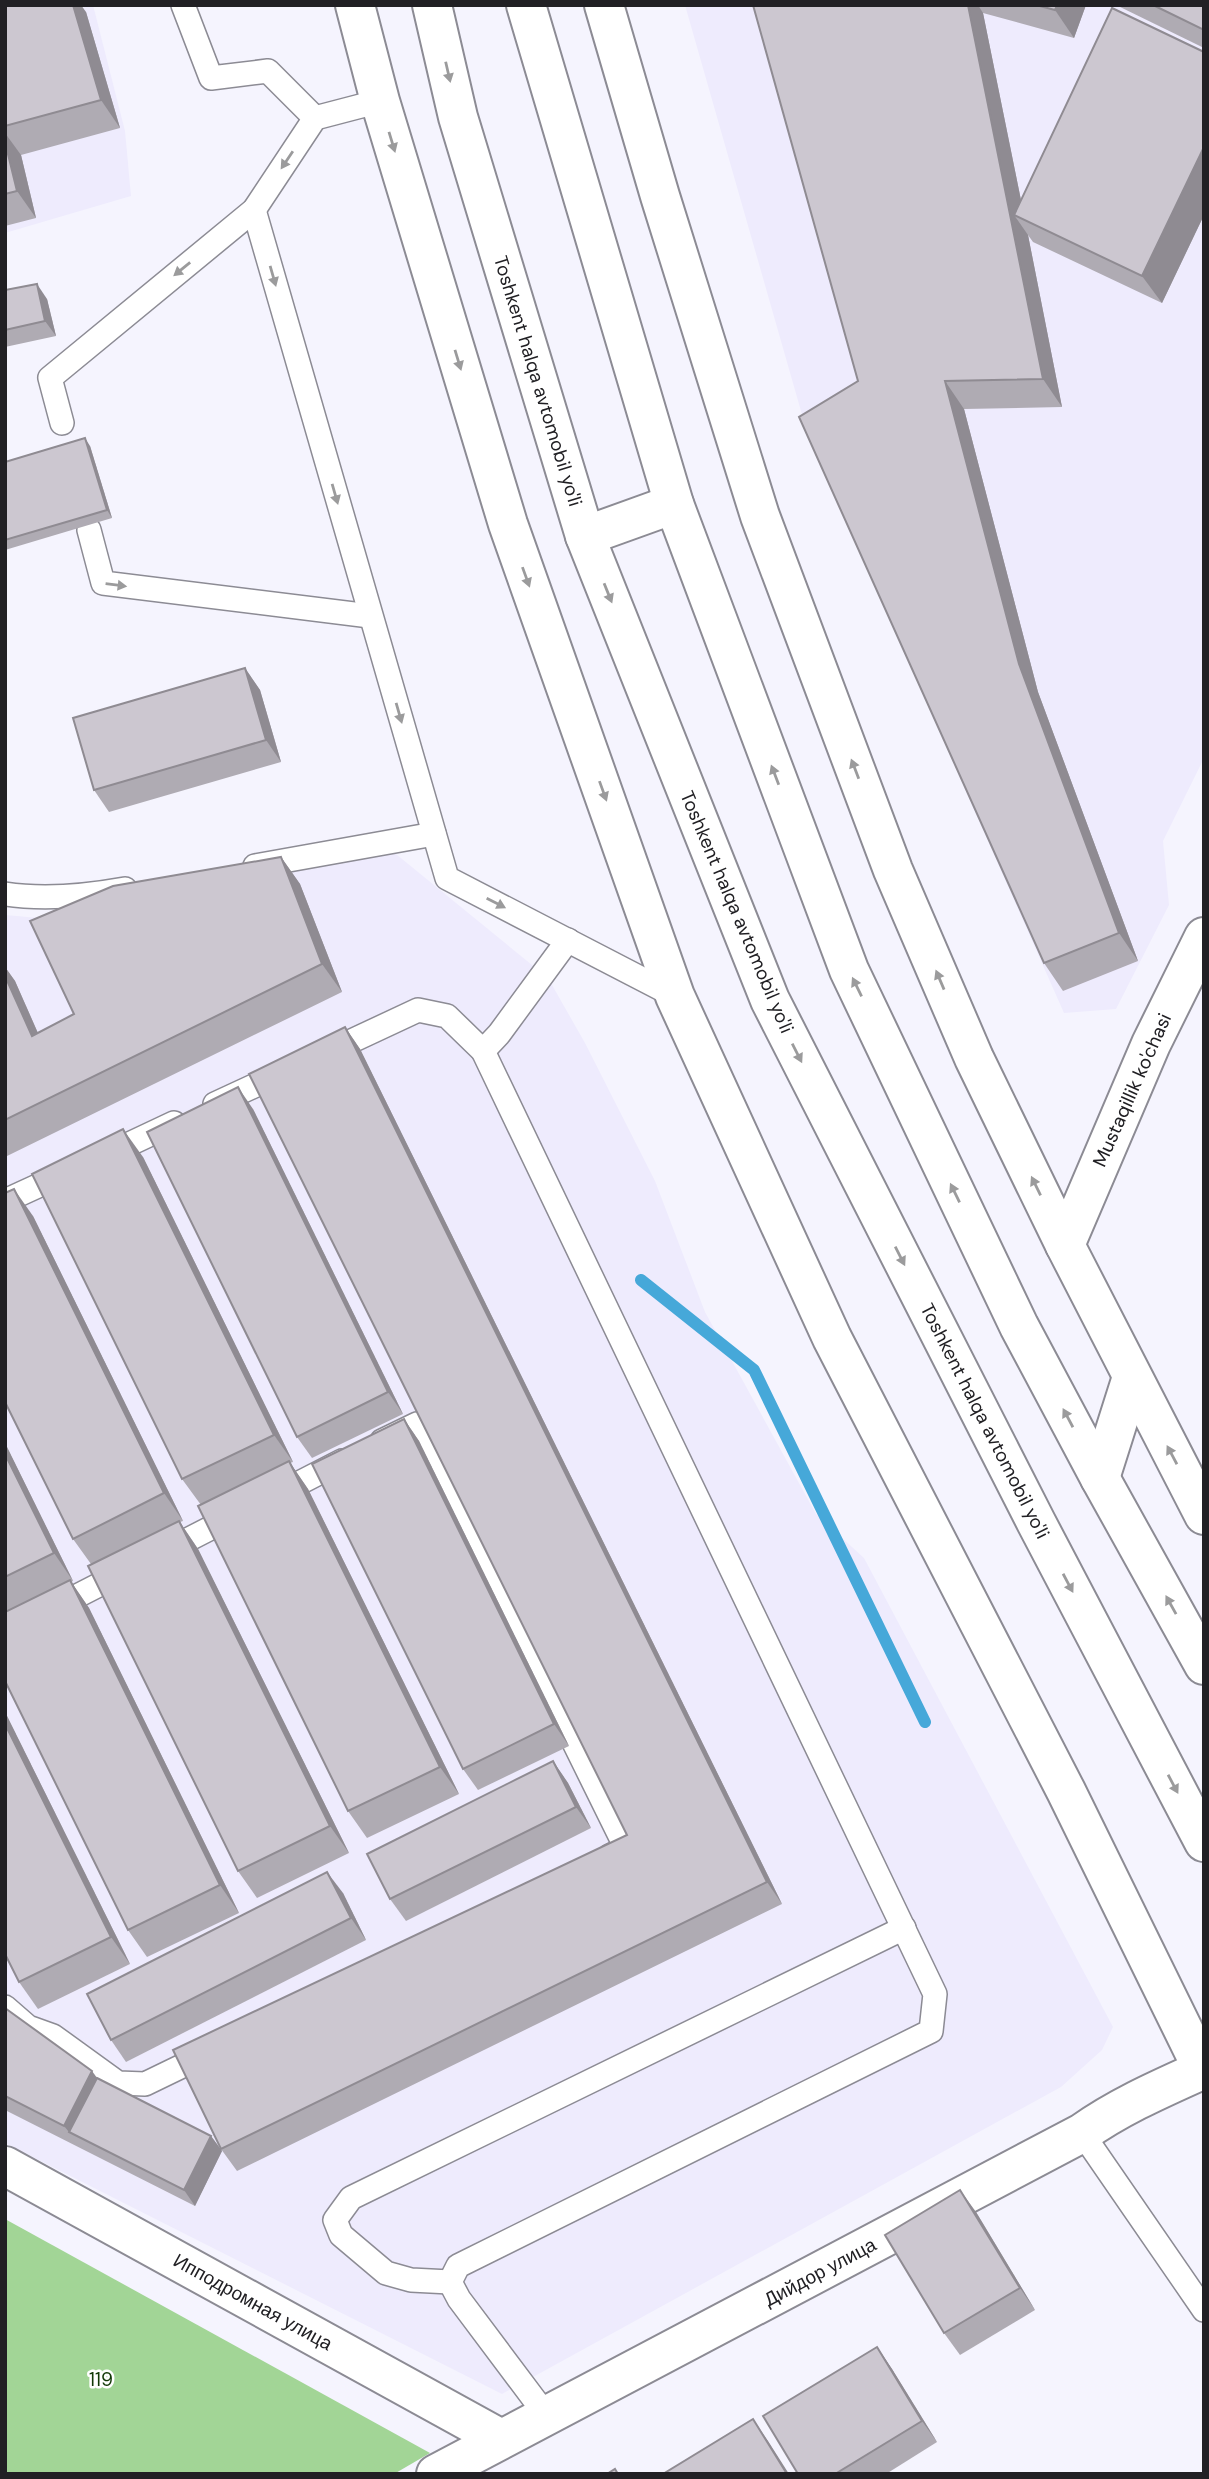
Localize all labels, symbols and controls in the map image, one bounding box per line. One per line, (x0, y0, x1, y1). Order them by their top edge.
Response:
one-way arrow (443, 61, 454, 83)
one-way arrow (388, 132, 398, 153)
one-way arrow (280, 151, 294, 169)
street label: Toshkent halqa avtomobil yo'li (488, 253, 588, 509)
one-way arrow (174, 261, 191, 276)
one-way arrow (268, 265, 278, 286)
one-way arrow (453, 349, 464, 370)
one-way arrow (331, 484, 341, 505)
one-way arrow (521, 566, 532, 587)
one-way arrow (105, 579, 127, 590)
one-way arrow (602, 583, 613, 604)
one-way arrow (394, 703, 404, 724)
one-way arrow (849, 759, 860, 780)
one-way arrow (770, 765, 781, 786)
one-way arrow (597, 781, 608, 802)
street label: Toshkent halqa avtomobil yo'li (675, 787, 799, 1037)
one-way arrow (486, 898, 506, 909)
one-way arrow (934, 970, 946, 990)
one-way arrow (851, 977, 863, 997)
street label: Mustaqillik ko'chasi (1087, 1009, 1177, 1171)
one-way arrow (791, 1043, 802, 1063)
one-way arrow (1031, 1176, 1042, 1196)
one-way arrow (950, 1182, 961, 1203)
one-way arrow (894, 1246, 906, 1266)
street label: Toshkent halqa avtomobil yo'li (915, 1299, 1055, 1543)
one-way arrow (1062, 1408, 1074, 1428)
one-way arrow (1166, 1445, 1178, 1465)
one-way arrow (1061, 1573, 1073, 1593)
one-way arrow (1165, 1595, 1177, 1615)
one-way arrow (1168, 1774, 1179, 1794)
street label: Дийдор улица (760, 2232, 881, 2312)
street label: Ипподромная улица (169, 2248, 337, 2356)
park label: 119 (89, 2367, 113, 2392)

